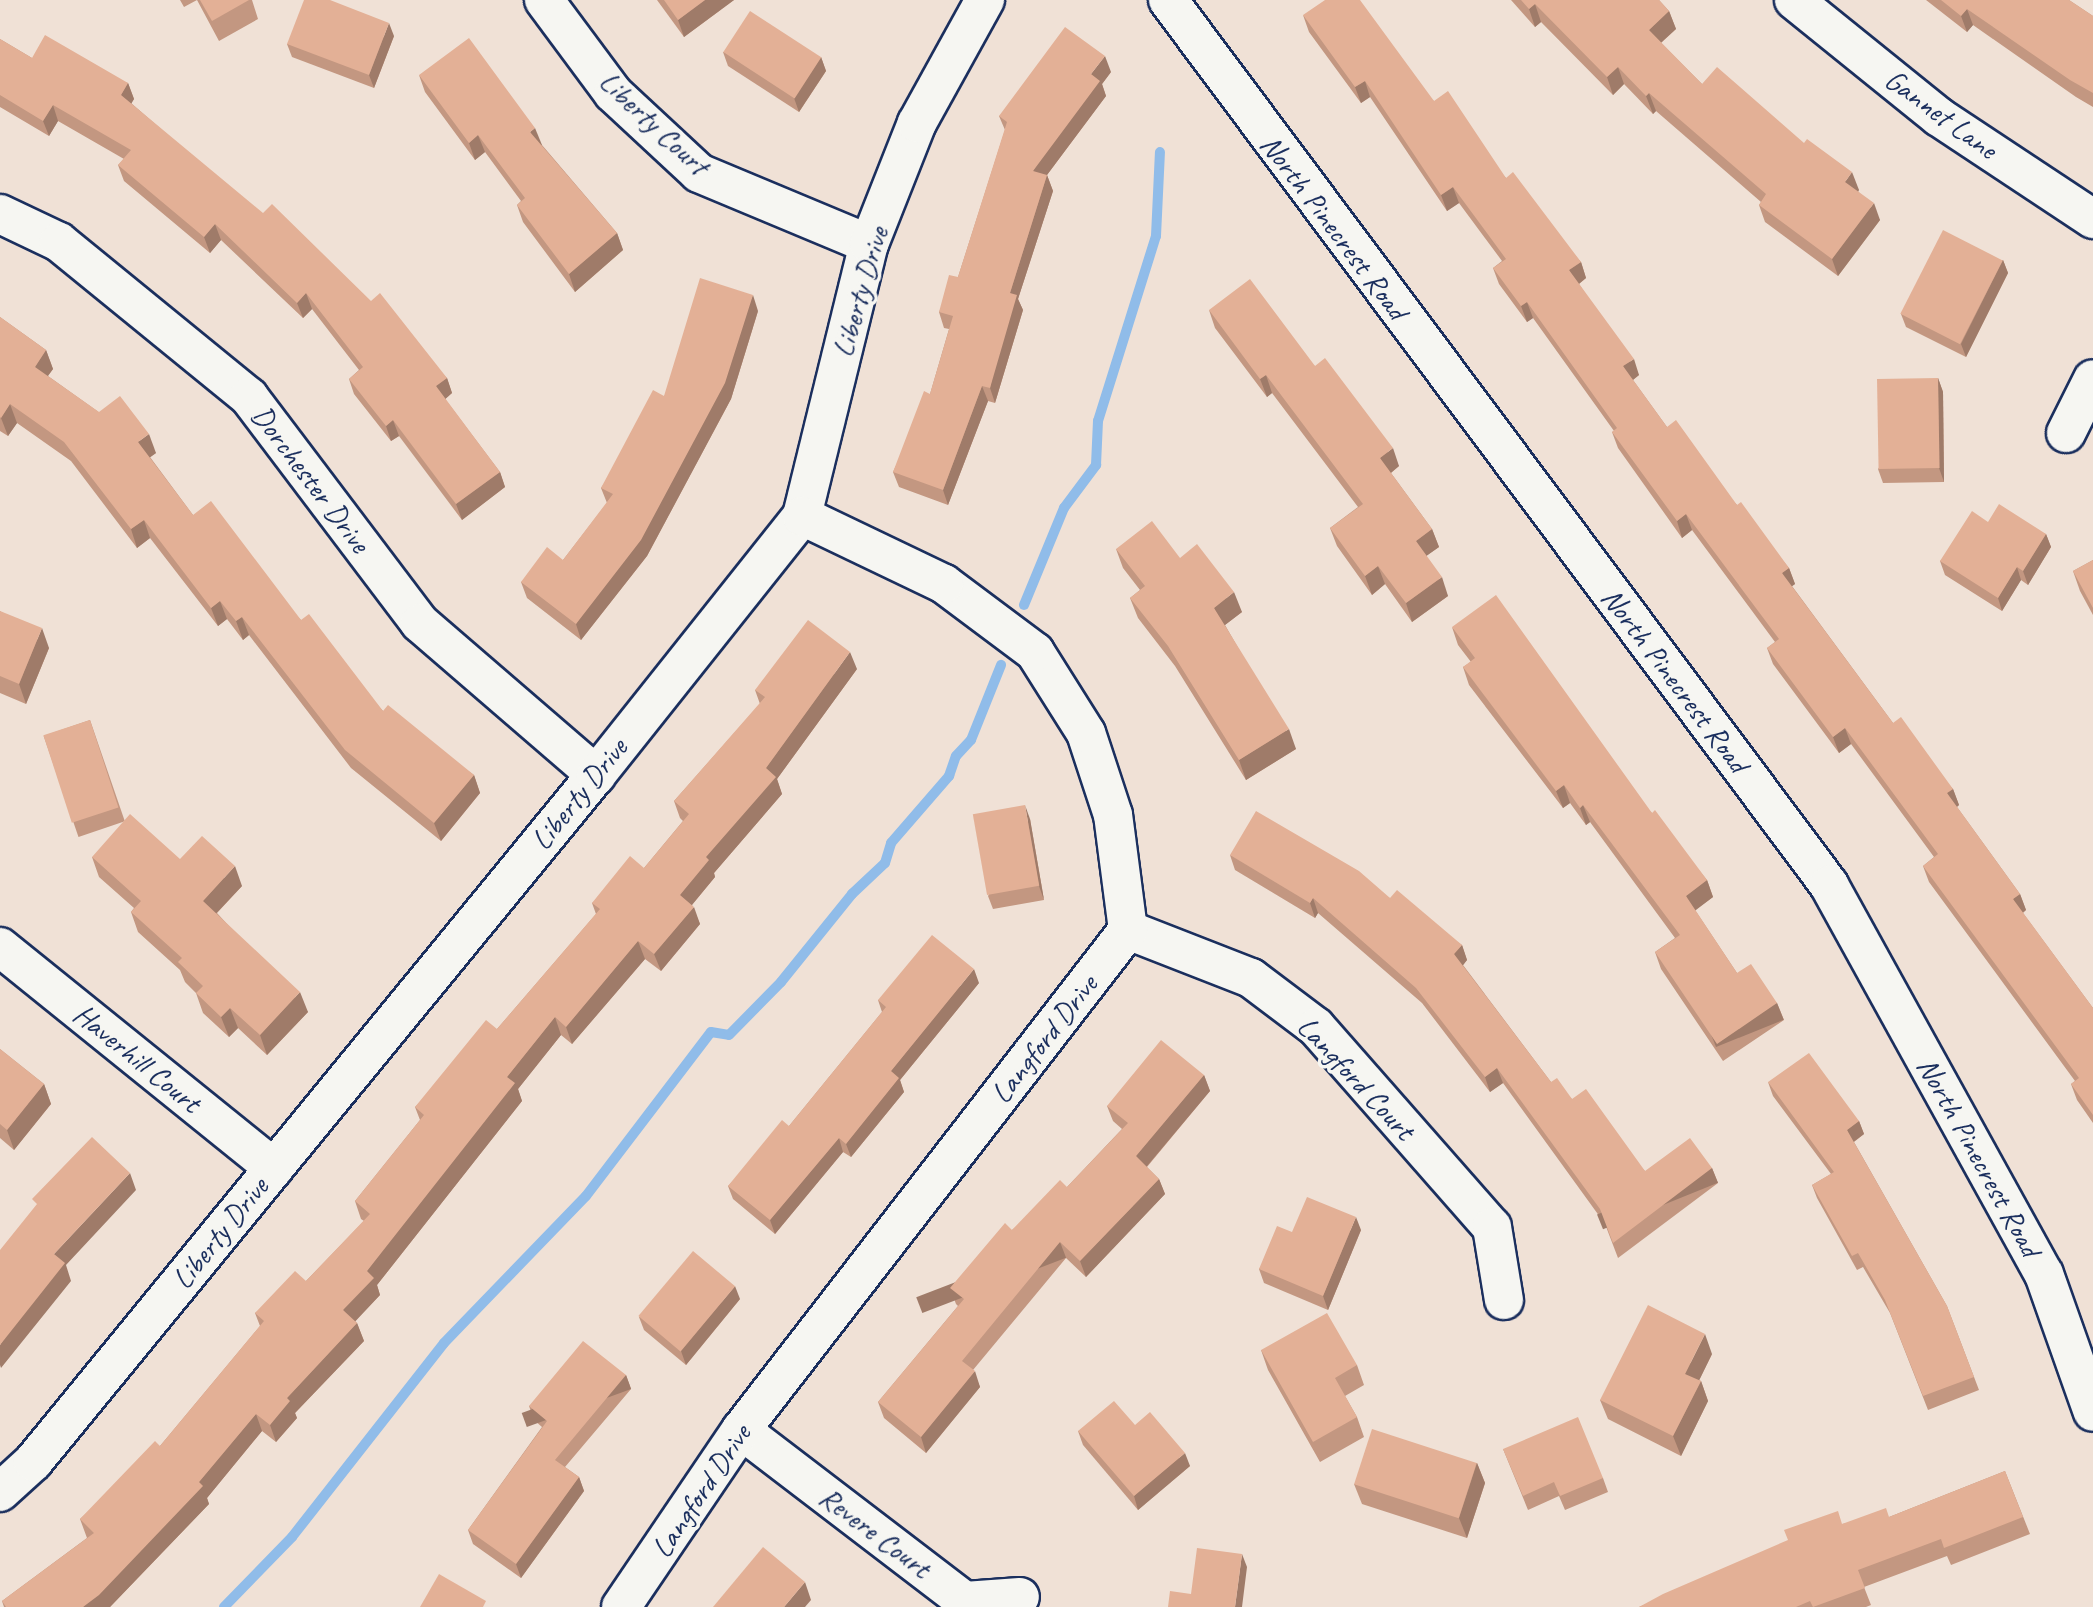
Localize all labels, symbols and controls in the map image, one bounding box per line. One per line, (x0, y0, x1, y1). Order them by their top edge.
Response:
street label: Gannet Lane (1878, 61, 2004, 167)
street label: Liberty Court (592, 63, 716, 183)
street label: North Pinecrest Road (1253, 128, 1415, 326)
street label: Liberty Drive (824, 223, 896, 361)
street label: Dorchester Drive (244, 398, 378, 560)
street label: North Pinecrest Road (1594, 581, 1756, 779)
street label: Liberty Drive (523, 731, 635, 857)
street label: Langford Drive (983, 968, 1105, 1110)
street label: Haverhill Court (66, 996, 208, 1120)
street label: Langford Court (1290, 1009, 1422, 1147)
street label: North Pinecrest Road (1909, 1051, 2049, 1263)
street label: Liberty Drive (164, 1170, 276, 1296)
street label: Langford Drive (643, 1417, 759, 1565)
street label: Revere Court (812, 1479, 938, 1585)

